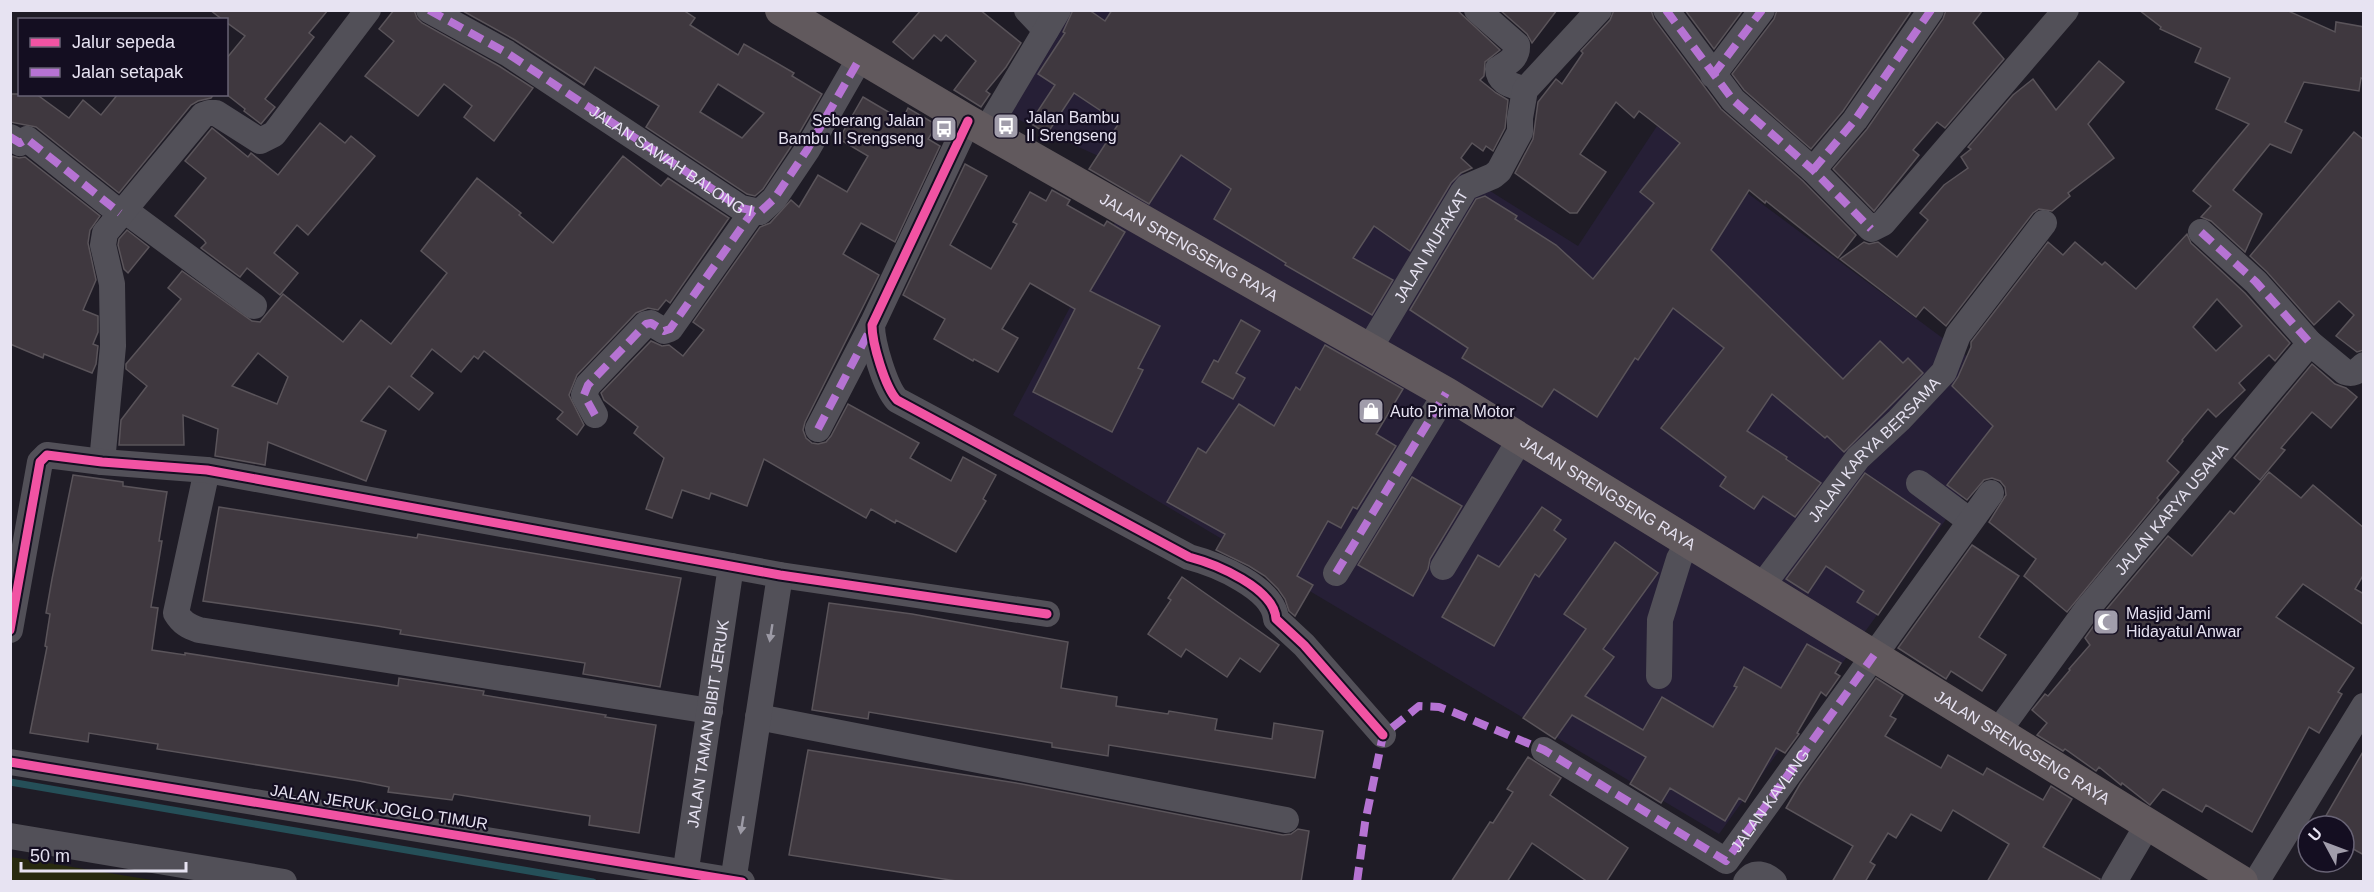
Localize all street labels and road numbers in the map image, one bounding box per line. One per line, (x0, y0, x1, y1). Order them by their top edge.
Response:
street label: JALAN SAWAH BALONG I (587, 102, 755, 219)
street label: JALAN MUFAKAT (1390, 186, 1471, 306)
street label: JALAN SRENGSENG RAYA (1097, 189, 1282, 304)
street label: JALAN KARYA BERSAMA (1805, 373, 1943, 525)
street label: JALAN SRENGSENG RAYA (1518, 433, 1699, 553)
street label: JALAN KARYA USAHA (2111, 440, 2231, 578)
street label: JALAN TAMAN BIBIT JERUK (684, 618, 731, 829)
street label: JALAN SRENGSENG RAYA (1932, 687, 2113, 807)
street label: JALAN KAVLING (1727, 746, 1812, 855)
street label: JALAN JERUK JOGLO TIMUR (269, 781, 489, 833)

